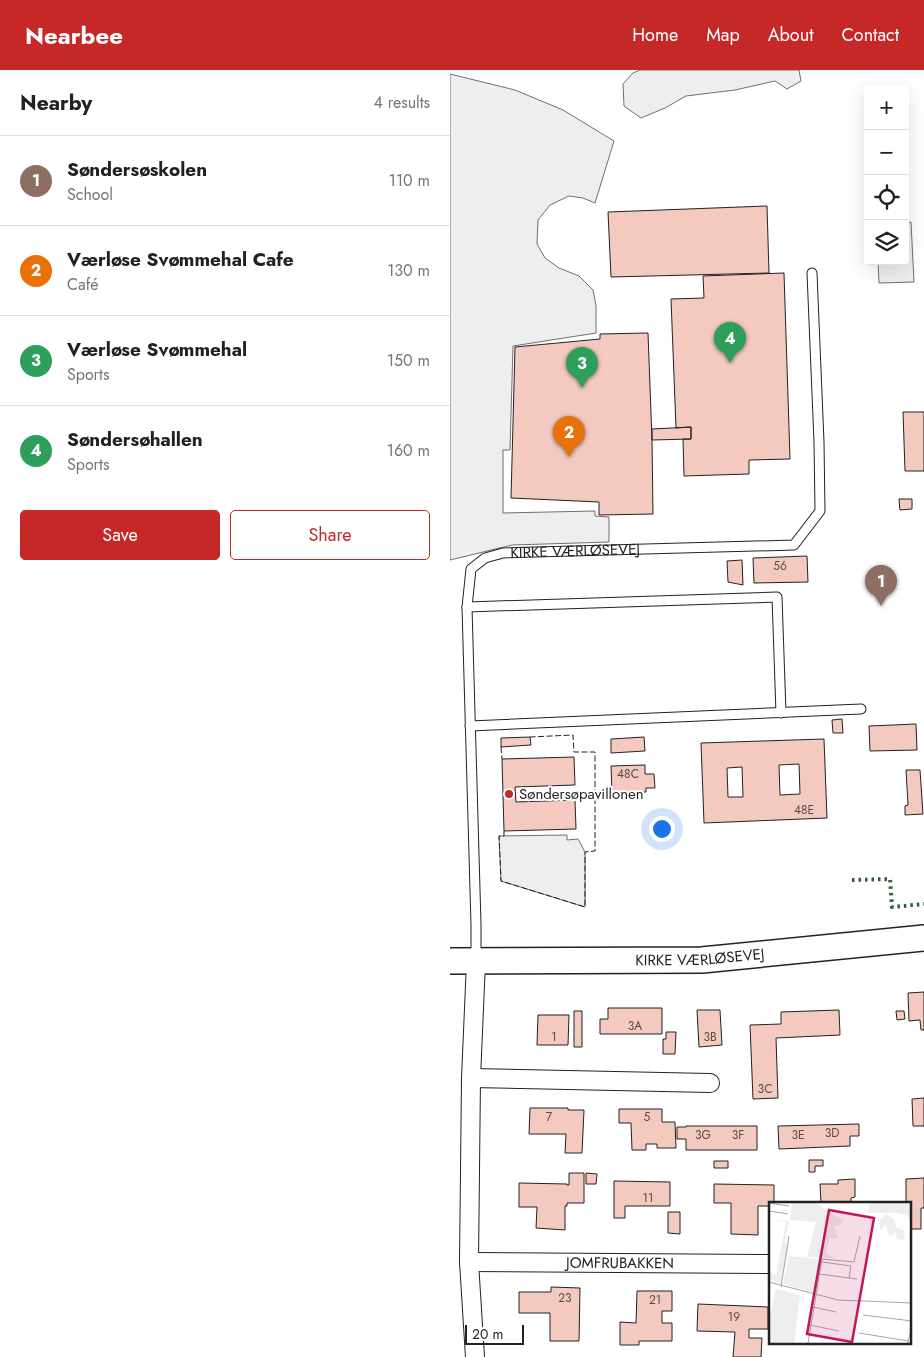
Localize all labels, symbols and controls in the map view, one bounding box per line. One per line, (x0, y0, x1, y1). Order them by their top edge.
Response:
text: Nearbee (25, 18, 123, 53)
text: Home (632, 22, 678, 48)
text: Map (706, 22, 740, 48)
text: About (768, 22, 813, 48)
text: Contact (841, 22, 899, 48)
map controls (864, 85, 909, 265)
button: + (864, 85, 909, 130)
text: Nearby (20, 88, 92, 118)
text: 4 results (374, 91, 430, 114)
button: − (864, 130, 909, 175)
text: Søndersøskolen (67, 156, 207, 183)
text: 1 (32, 169, 40, 192)
text: 110 m (389, 169, 430, 192)
button: locate (864, 175, 909, 220)
text: School (67, 183, 113, 206)
button: layers (864, 220, 909, 265)
text: Værløse Svømmehal Cafe (67, 246, 294, 273)
text: 2 (31, 259, 41, 282)
text: 130 m (387, 259, 430, 282)
text: Café (67, 273, 98, 296)
pin: 4 (714, 322, 746, 363)
text: Værløse Svømmehal (67, 336, 247, 363)
pin: 3 (566, 347, 598, 388)
text: 3 (31, 349, 41, 372)
text: 150 m (387, 349, 430, 372)
text: Sports (67, 363, 109, 386)
pin: 2 (553, 416, 585, 457)
text: Søndersøhallen (67, 426, 203, 453)
text: 4 (30, 439, 42, 462)
text: 160 m (387, 439, 430, 462)
text: Sports (67, 453, 109, 476)
button: Save (20, 510, 220, 560)
button: Share (230, 510, 430, 560)
street label: KIRKE VÆRLØSEVEJ (510, 538, 640, 564)
house number: 56 (773, 557, 787, 575)
pin: 1 (865, 565, 897, 606)
house number: 48C (617, 765, 639, 783)
place label: Søndersøpavillonen (519, 783, 644, 805)
marker: Søndersøpavillonen (503, 788, 515, 800)
house number: 48E (794, 801, 814, 819)
your location (649, 816, 675, 842)
street label: KIRKE VÆRLØSEVEJ (635, 943, 766, 971)
house number: 3A (628, 1017, 642, 1035)
house number: 1 (551, 1028, 557, 1046)
house number: 3B (703, 1028, 717, 1046)
house number: 3C (758, 1080, 772, 1098)
house number: 7 (546, 1108, 553, 1126)
house number: 5 (644, 1108, 651, 1126)
house number: 3D (825, 1124, 839, 1142)
house number: 3G (695, 1126, 711, 1144)
house number: 3F (732, 1126, 744, 1144)
house number: 3E (791, 1126, 805, 1144)
house number: 11 (643, 1189, 653, 1207)
inset map (769, 1202, 912, 1344)
street label: JOMFRUBAKKEN (564, 1252, 674, 1274)
house number: 23 (558, 1289, 572, 1307)
house number: 21 (649, 1291, 661, 1309)
house number: 19 (728, 1308, 740, 1326)
scale bar (465, 1322, 524, 1345)
text: 20 m (472, 1324, 504, 1344)

